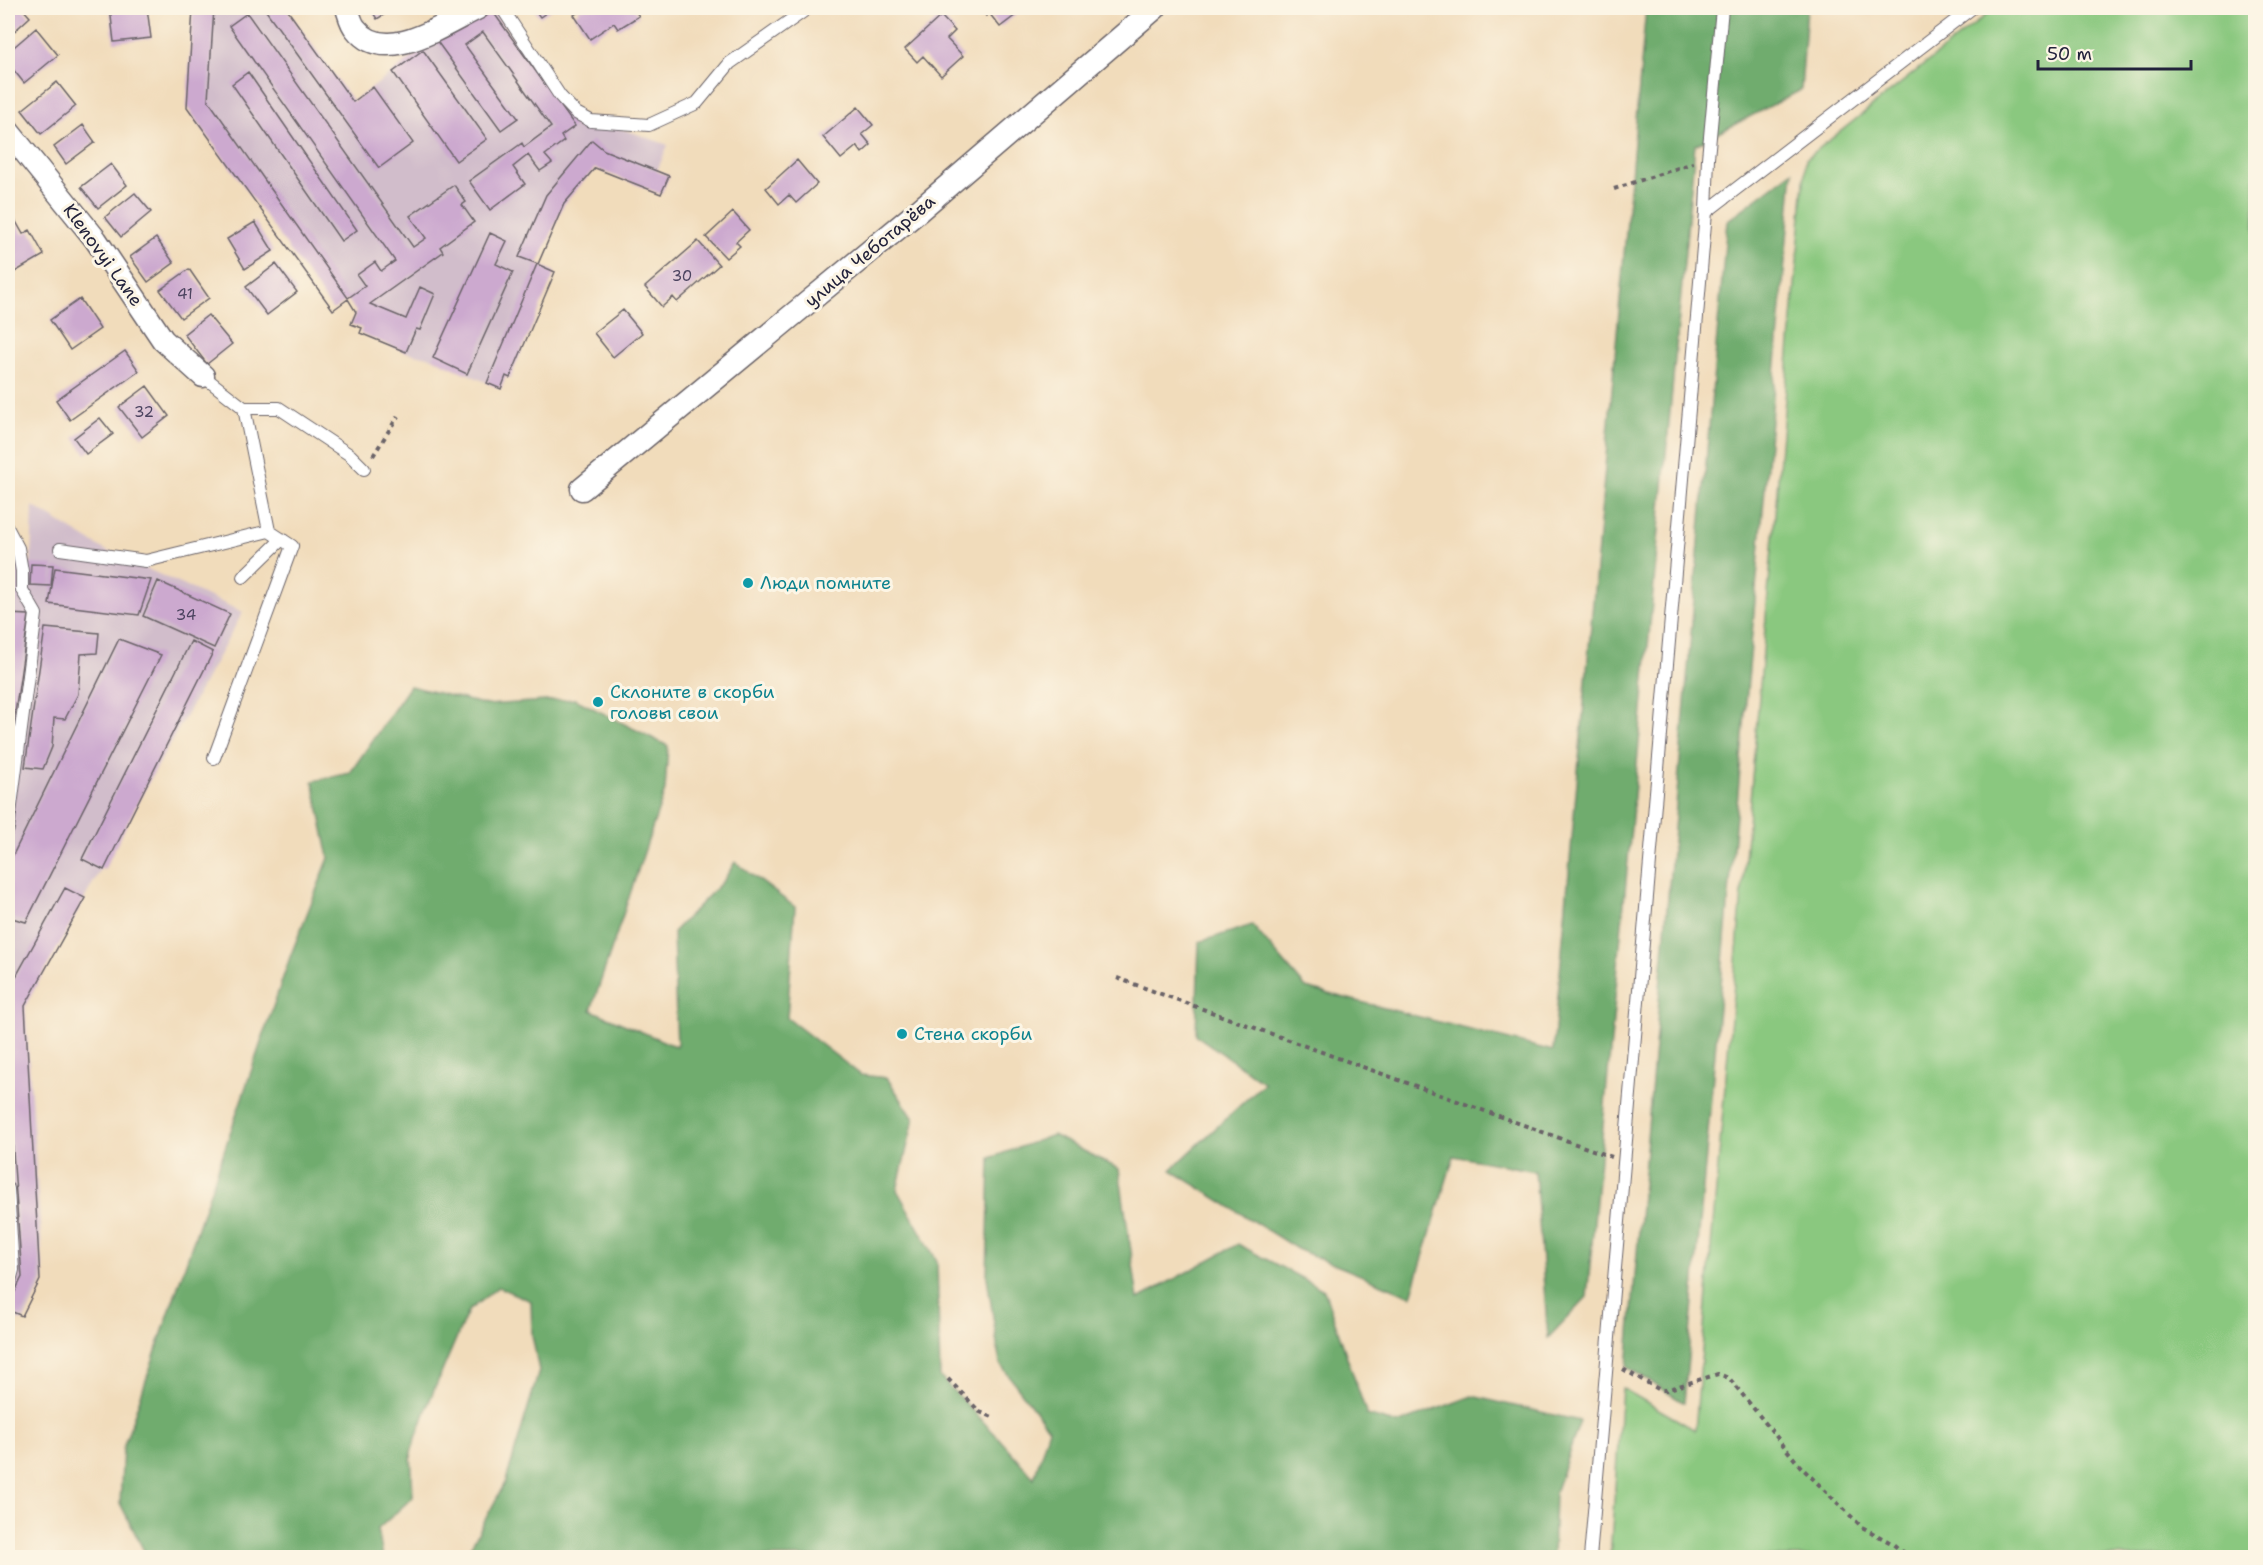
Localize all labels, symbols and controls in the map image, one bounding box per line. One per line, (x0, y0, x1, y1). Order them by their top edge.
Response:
scale bar (2038, 33, 2191, 71)
text: 50 m (2047, 42, 2092, 66)
street label: улица Чеботарёва (800, 189, 940, 313)
street label: Klenovyi Lane (58, 199, 148, 311)
house number: 30 (672, 266, 692, 286)
house number: 41 (177, 284, 193, 304)
house number: 32 (134, 402, 154, 422)
place label: Люди помните (760, 571, 891, 595)
marker: Люди помните (741, 576, 755, 590)
house number: 34 (176, 605, 196, 625)
place label: Склоните в скорби головы свои (610, 680, 775, 725)
marker: Склоните в скорби головы свои (591, 695, 605, 709)
place label: Стена скорби (914, 1022, 1032, 1046)
marker: Стена скорби (895, 1027, 909, 1041)

